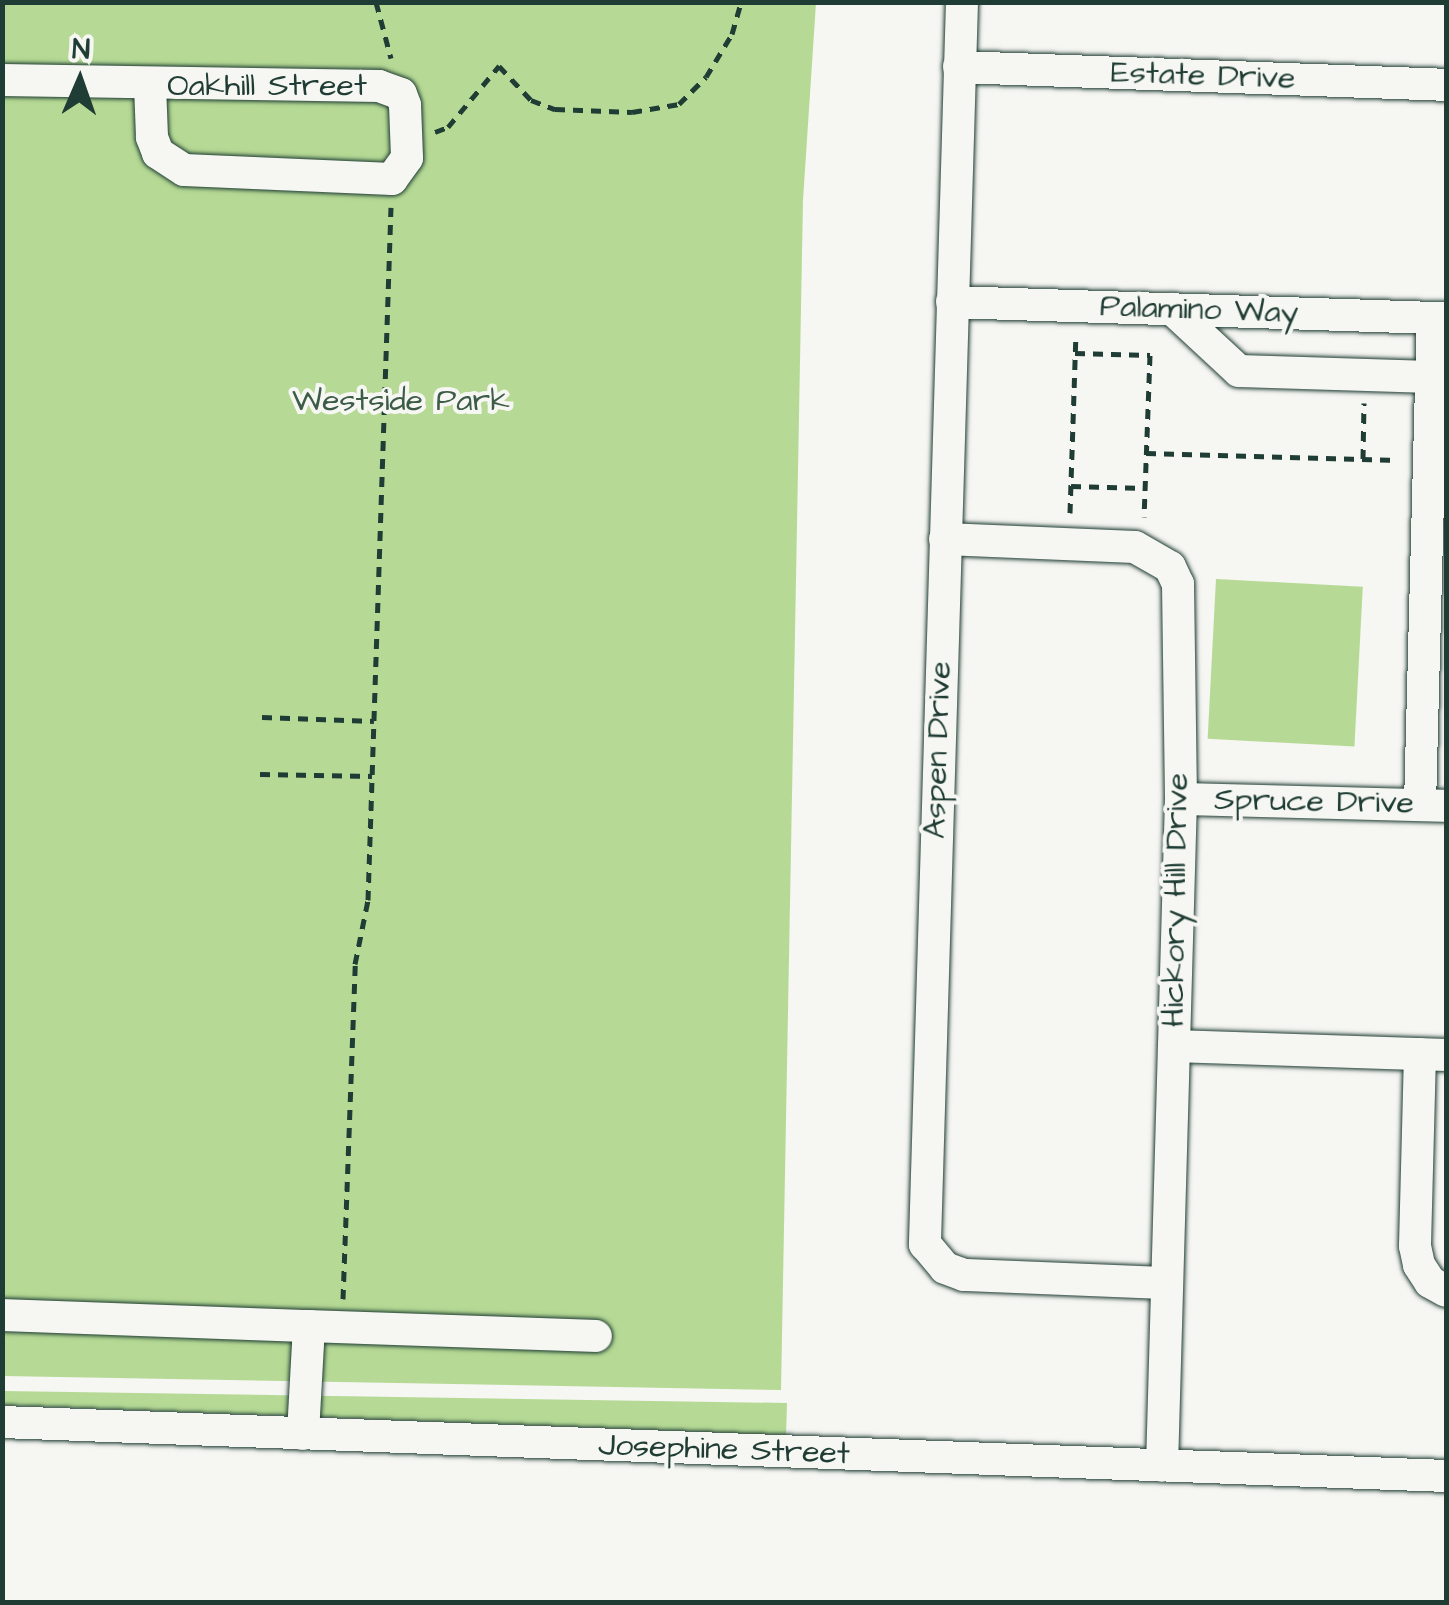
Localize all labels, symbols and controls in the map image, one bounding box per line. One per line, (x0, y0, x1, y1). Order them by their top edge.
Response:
north arrow (30, 30, 130, 130)
text: N (72, 30, 91, 69)
street label: Estate Drive (1110, 54, 1296, 98)
street label: Oakhill Street (167, 67, 367, 105)
street label: Palamino Way (1099, 287, 1299, 333)
park label: Westside Park (292, 382, 510, 420)
street label: Aspen Drive (916, 661, 960, 839)
street label: Hickory Hill Drive (1155, 772, 1197, 1028)
street label: Spruce Drive (1214, 781, 1414, 823)
street label: Josephine Street (598, 1426, 850, 1474)

